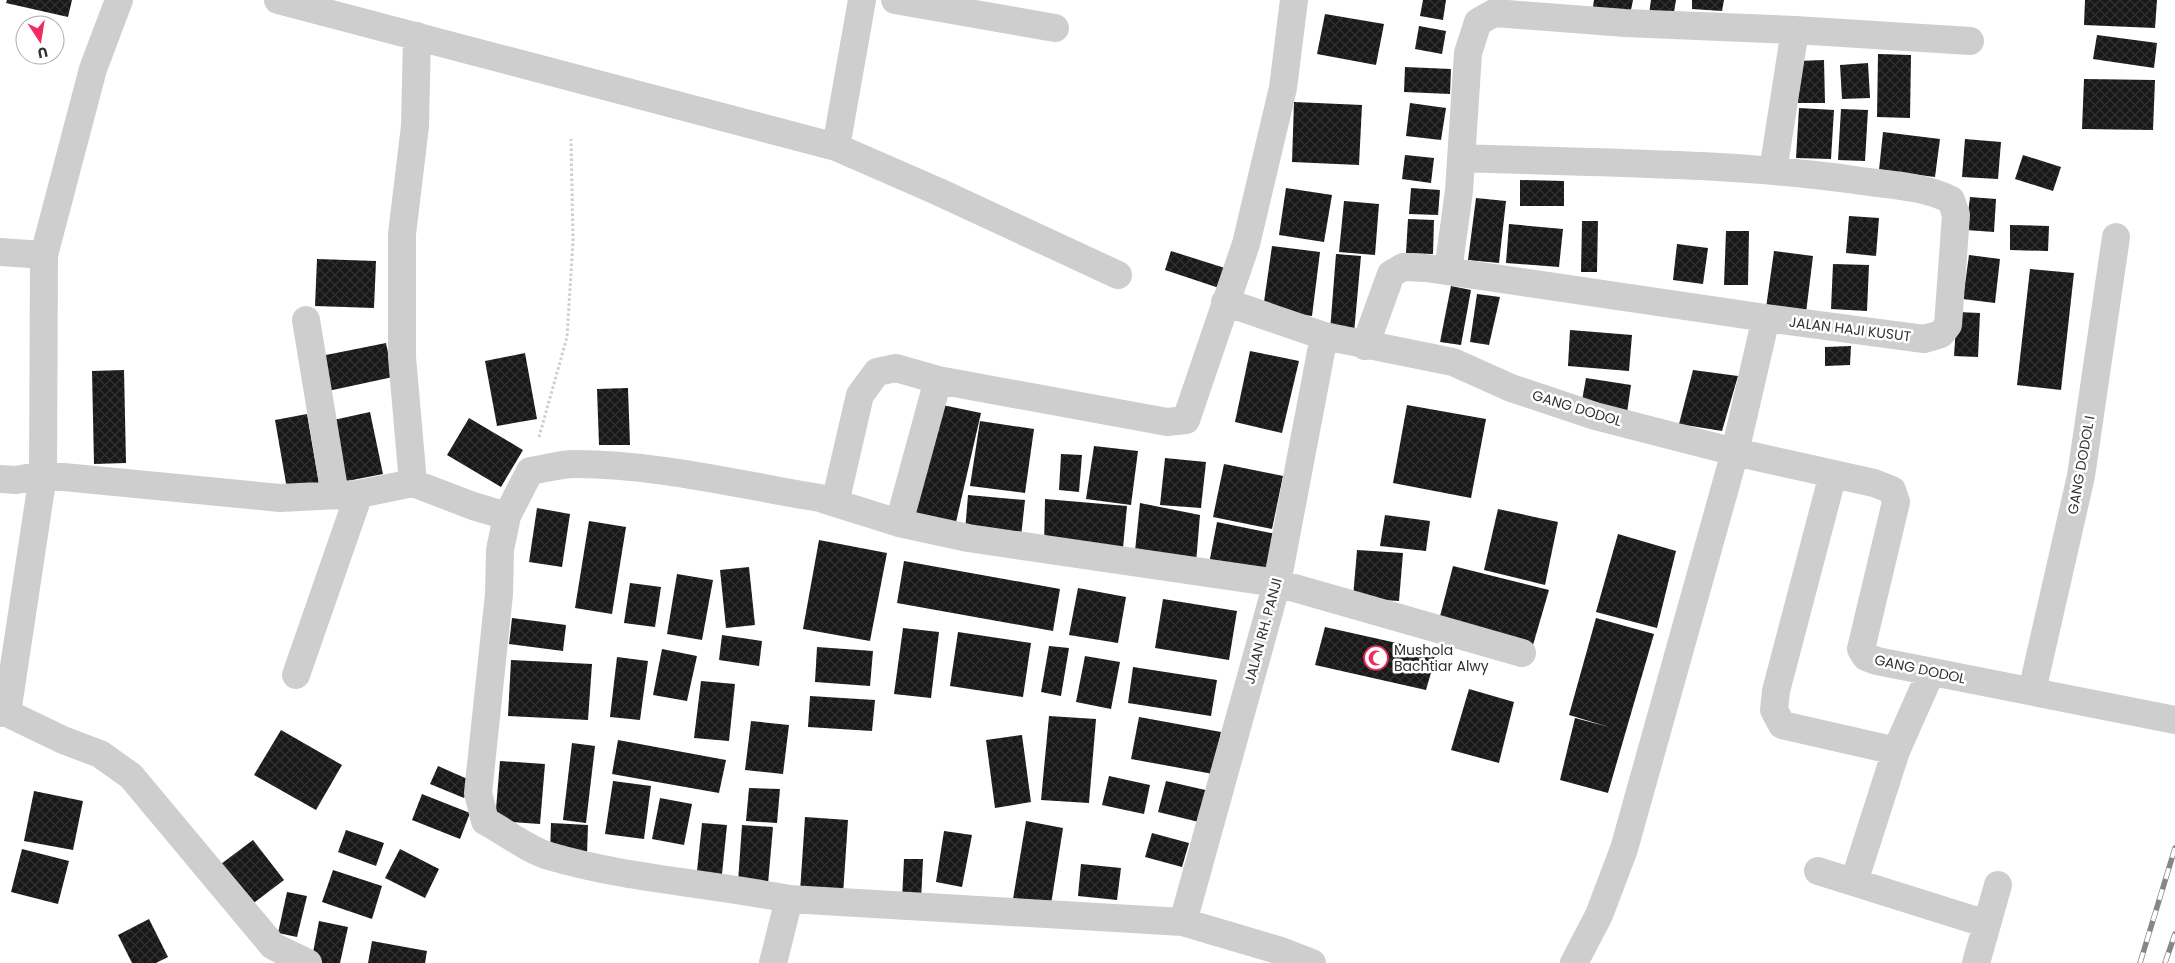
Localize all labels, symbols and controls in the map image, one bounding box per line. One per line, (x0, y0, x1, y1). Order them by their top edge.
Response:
north arrow (15, 15, 65, 65)
text: U (36, 42, 50, 64)
street label: JALAN HAJI KUSUT (1788, 312, 1913, 346)
street label: GANG DODOL (1530, 385, 1624, 431)
street label: GANG DODOL I (2062, 414, 2100, 516)
street label: JALAN RH. PANJI (1239, 576, 1287, 686)
place label: Mushola Bachtiar Alwy (1394, 640, 1489, 676)
mosque icon: Mushola Bachtiar Alwy (1363, 645, 1389, 671)
street label: GANG DODOL (1873, 650, 1967, 688)

